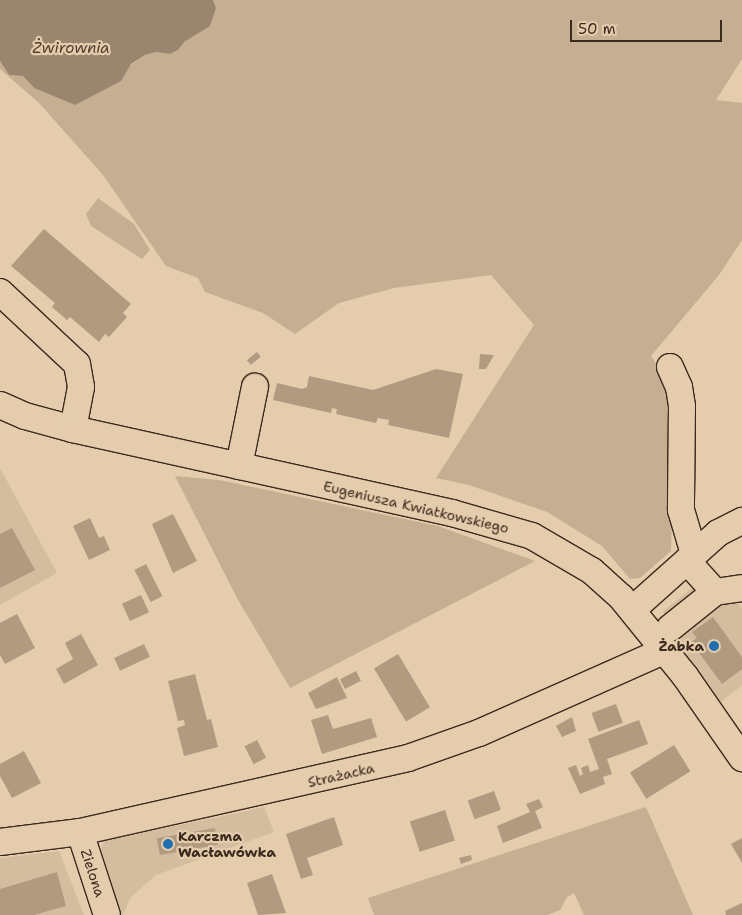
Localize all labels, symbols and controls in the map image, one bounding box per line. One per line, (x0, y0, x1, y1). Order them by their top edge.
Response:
scale bar (572, 10, 724, 42)
text: 50 m (578, 19, 616, 39)
water label: Żwirownia (32, 40, 110, 58)
street label: Eugeniusza Kwiatkowskiego (322, 477, 510, 537)
place label: Żabka (658, 638, 704, 654)
marker: Żabka (708, 640, 720, 652)
street label: Strażacka (306, 759, 376, 791)
place label: Karczma Wacławówka (178, 828, 276, 860)
marker: Karczma Wacławówka (162, 838, 174, 850)
street label: Zielona (77, 847, 109, 899)

